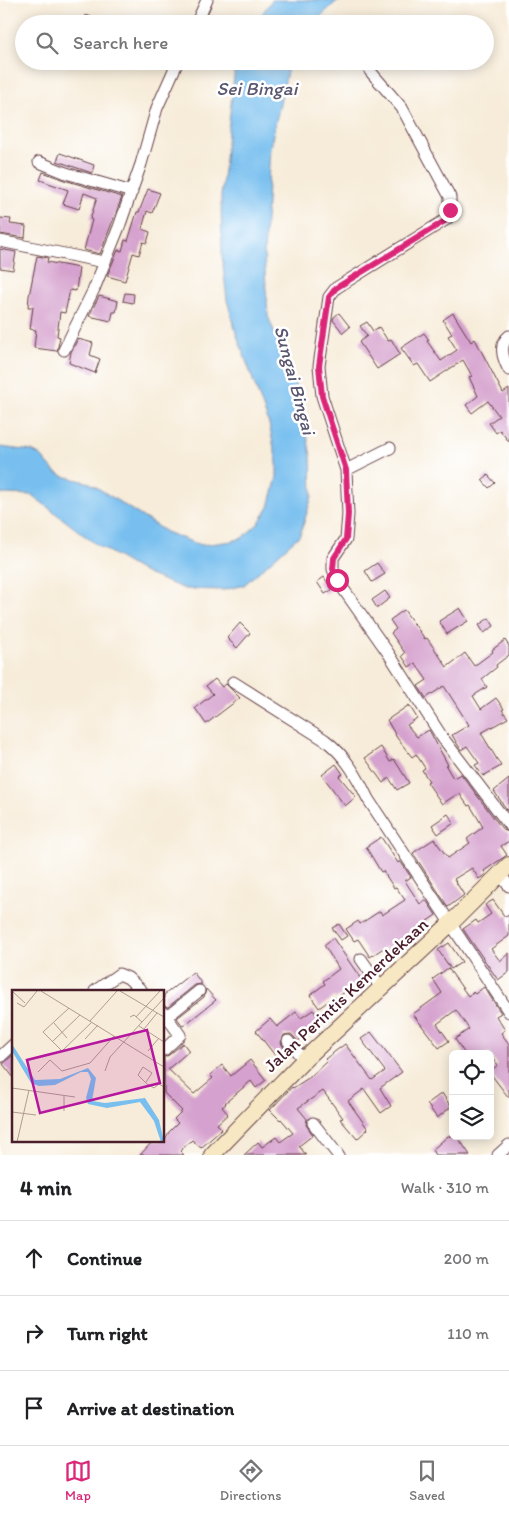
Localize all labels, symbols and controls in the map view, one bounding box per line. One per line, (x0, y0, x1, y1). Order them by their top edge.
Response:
search box (15, 15, 494, 70)
icon: search (33, 29, 61, 57)
text: Search here (73, 31, 168, 54)
water label: Sei Bingai (217, 77, 300, 100)
route end (439, 199, 462, 222)
water label: Sungai Bingai (269, 323, 321, 439)
route start (326, 569, 349, 592)
street label: Jalan Perintis Kemerdekaan (259, 913, 433, 1077)
inset map (12, 990, 165, 1142)
map controls (449, 1050, 494, 1140)
button: locate (449, 1050, 494, 1095)
button: layers (449, 1095, 494, 1140)
text: 4 min (20, 1175, 72, 1200)
text: Walk · 310 m (401, 1178, 489, 1197)
icon: ahead (20, 1244, 48, 1272)
text: Continue (67, 1247, 142, 1270)
text: 200 m (444, 1249, 489, 1268)
icon: right (20, 1319, 48, 1347)
text: Turn right (67, 1322, 148, 1345)
text: 110 m (447, 1324, 489, 1343)
icon: arrive (20, 1394, 48, 1422)
text: Arrive at destination (67, 1397, 234, 1420)
tab: Map (64, 1457, 92, 1504)
tab: Directions (220, 1457, 281, 1504)
tab: Saved (409, 1457, 445, 1504)

